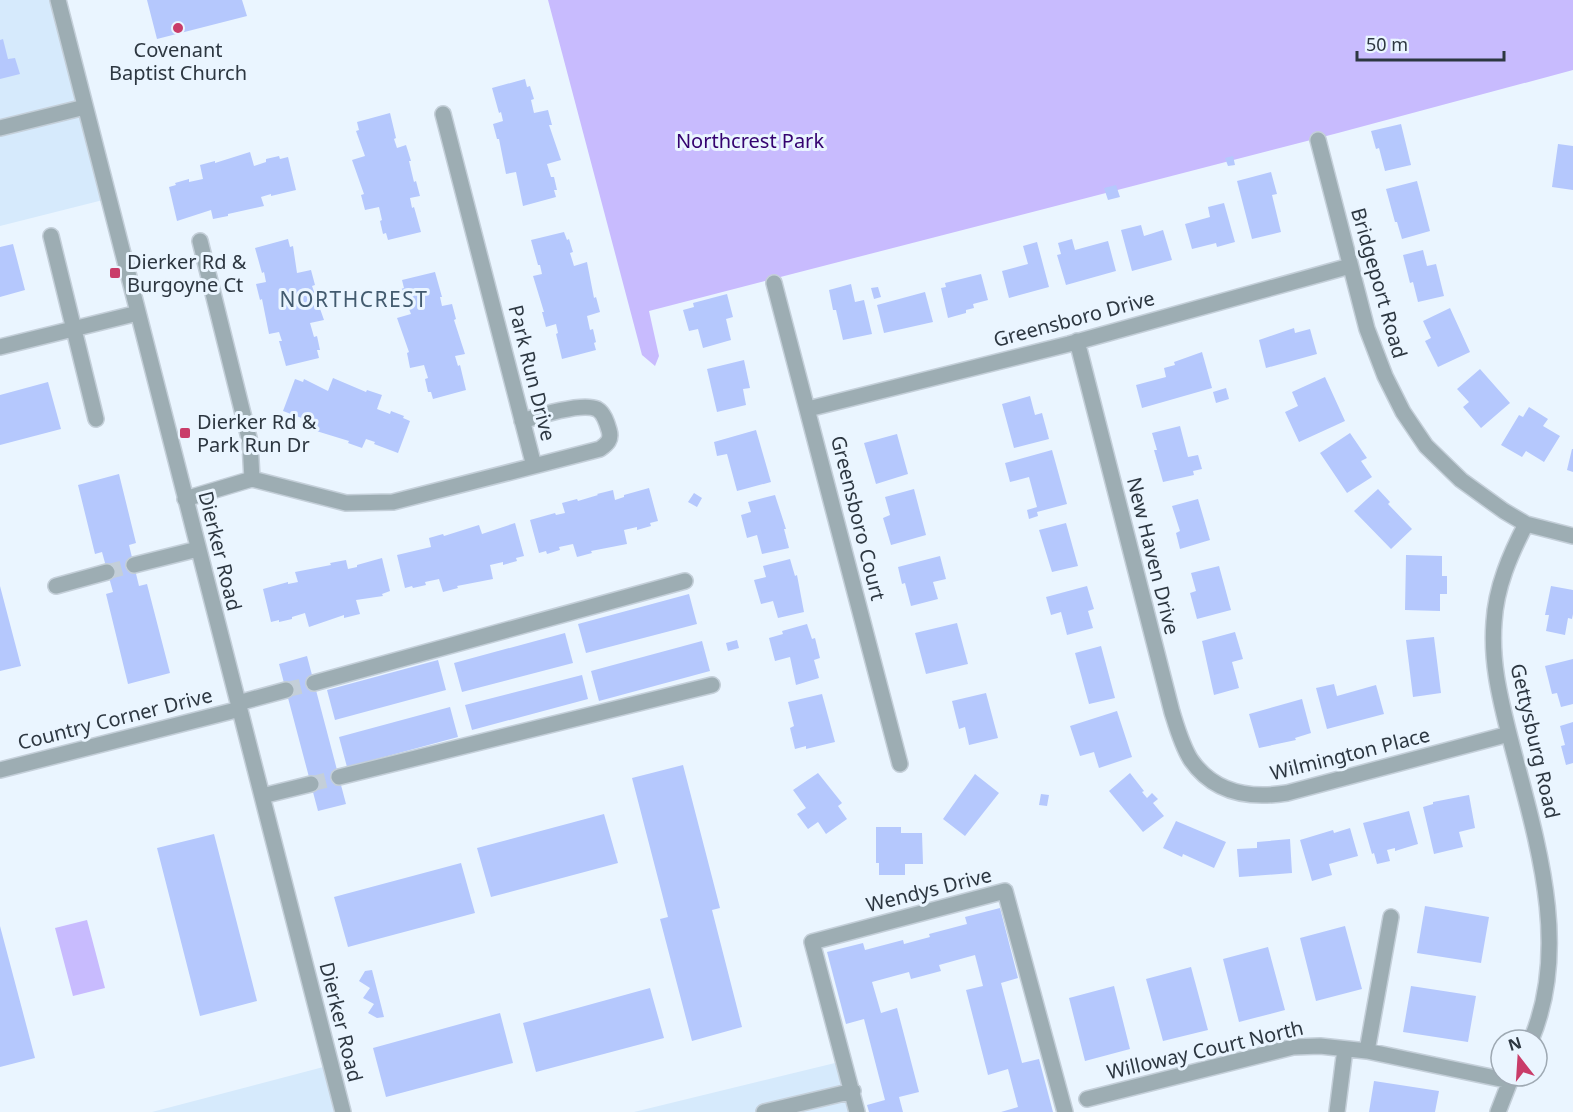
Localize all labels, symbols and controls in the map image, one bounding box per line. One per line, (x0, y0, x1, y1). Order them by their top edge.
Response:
marker: Covenant Baptist Church (171, 21, 185, 35)
scale bar (1357, 24, 1504, 62)
text: 50 m (1366, 32, 1408, 56)
place label: Covenant Baptist Church (109, 36, 247, 86)
park label: Northcrest Park (676, 127, 824, 154)
street label: Bridgeport Road (1345, 204, 1414, 361)
place label: Dierker Rd & Burgoyne Ct (127, 248, 247, 298)
marker: Dierker Rd & Burgoyne Ct (108, 266, 122, 280)
street label: Greensboro Drive (990, 284, 1158, 353)
district label: NORTHCREST (280, 285, 428, 313)
street label: Park Run Drive (503, 302, 562, 444)
place label: Dierker Rd & Park Run Dr (197, 408, 317, 458)
marker: Dierker Rd & Park Run Dr (178, 426, 192, 440)
street label: Greensboro Court (825, 433, 892, 603)
street label: New Haven Drive (1121, 474, 1186, 637)
street label: Dierker Road (193, 488, 248, 614)
street label: Gettysburg Road (1505, 661, 1566, 821)
street label: Country Corner Drive (15, 681, 215, 756)
street label: Wilmington Place (1267, 721, 1433, 786)
street label: Wendys Drive (863, 861, 995, 918)
street label: Dierker Road (314, 959, 369, 1085)
street label: Willoway Court North (1104, 1014, 1306, 1085)
north arrow (1489, 1028, 1549, 1088)
text: N (1505, 1031, 1524, 1056)

